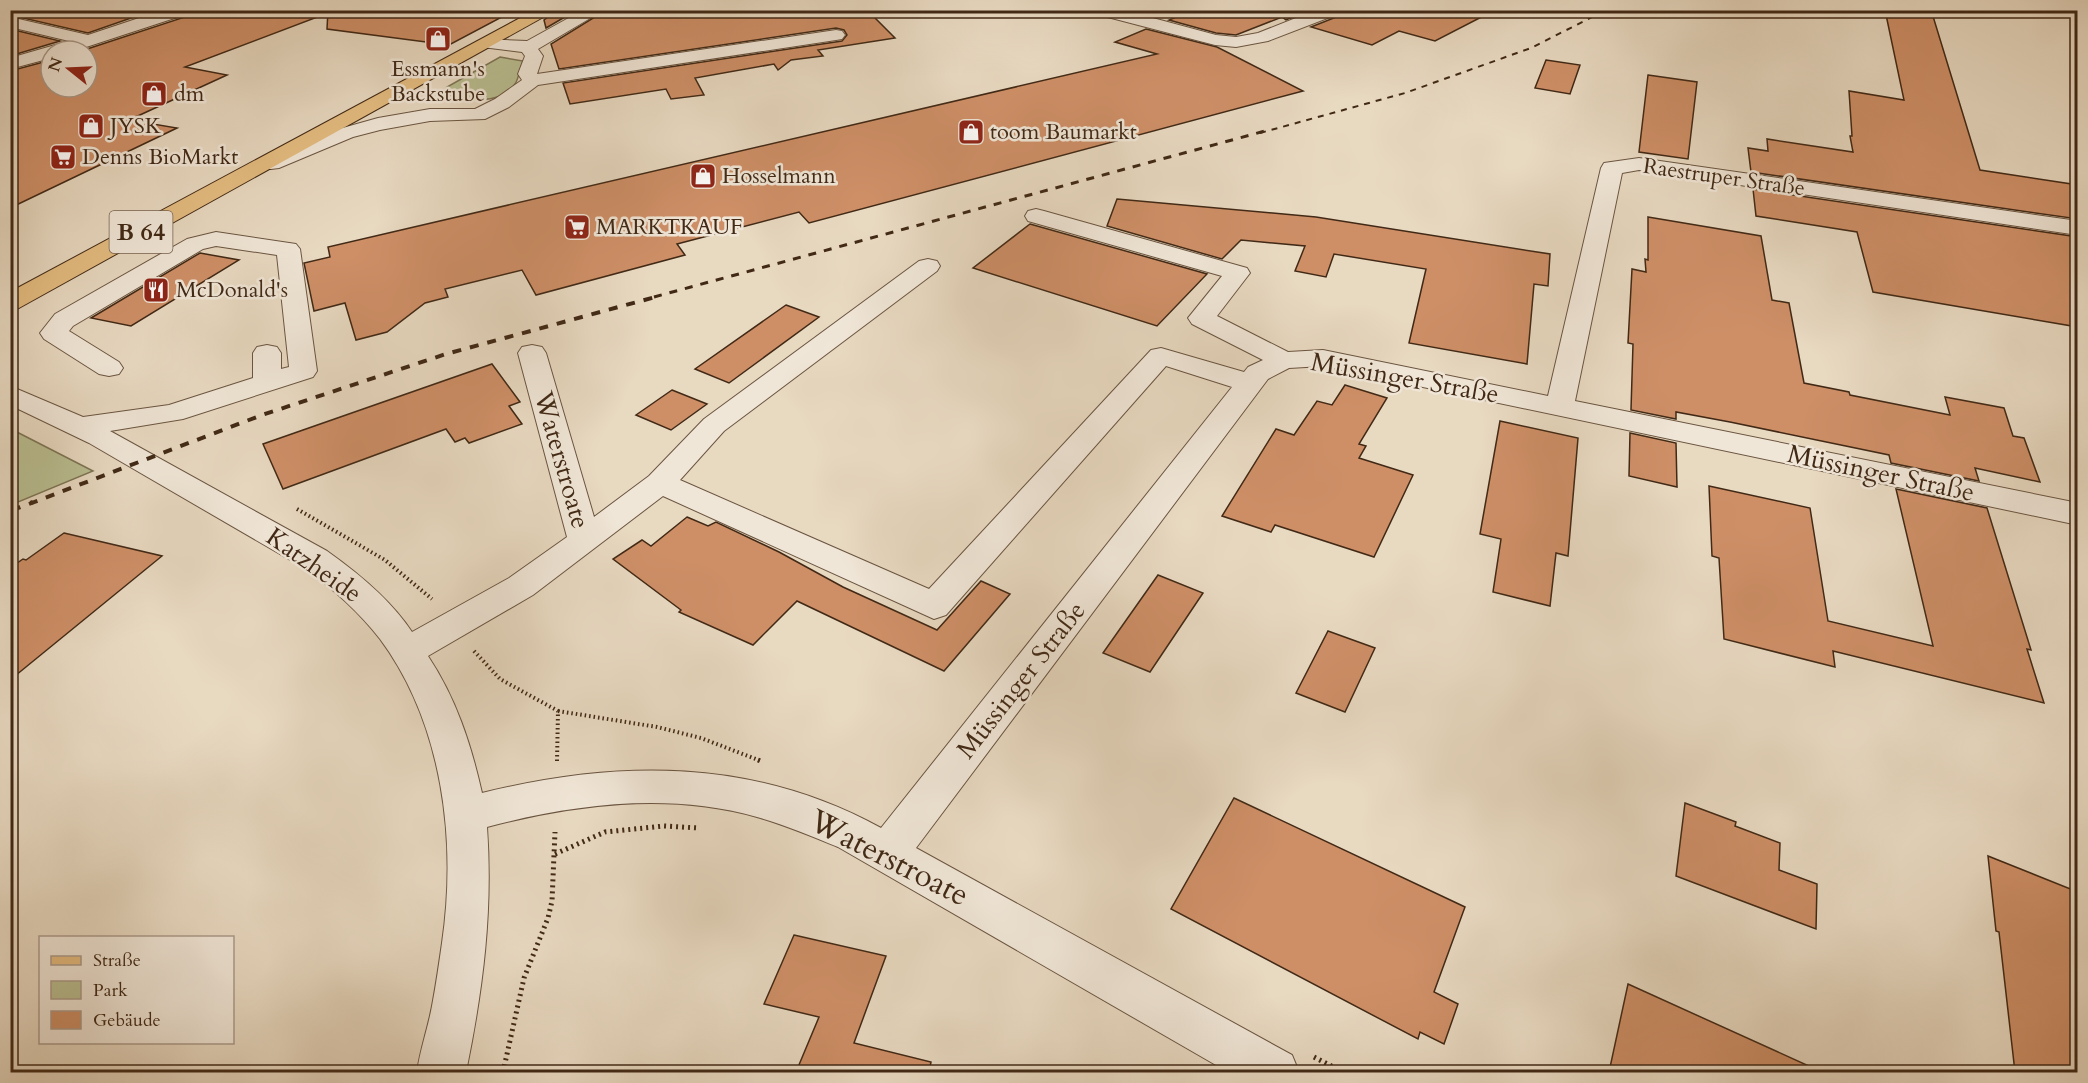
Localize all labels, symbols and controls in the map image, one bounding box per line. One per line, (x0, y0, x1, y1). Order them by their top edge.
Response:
shop icon: Essmann's Backstube (423, 24, 453, 54)
north arrow (39, 39, 99, 99)
place label: Essmann's Backstube (391, 54, 485, 109)
text: N (43, 55, 68, 75)
shop icon: dm (139, 79, 169, 109)
place label: dm (174, 79, 205, 109)
shop icon: JYSK (76, 111, 106, 141)
place label: JYSK (107, 111, 162, 141)
shop icon: toom Baumarkt (956, 117, 986, 147)
place label: toom Baumarkt (990, 117, 1137, 147)
supermarket icon: Denns BioMarkt (48, 142, 78, 172)
place label: Denns BioMarkt (82, 142, 238, 172)
street label: Raestruper Straße (1641, 151, 1807, 203)
shop icon: Hosselmann (688, 161, 718, 191)
place label: Hosselmann (722, 161, 836, 191)
road number: B 64 (110, 211, 172, 253)
supermarket icon: MARKTKAUF (562, 212, 592, 242)
place label: MARKTKAUF (596, 212, 743, 242)
restaurant icon: McDonald's (141, 275, 171, 305)
place label: McDonald's (176, 275, 288, 305)
street label: Müssinger Straße (1308, 344, 1502, 412)
street label: Waterstroate (525, 386, 598, 533)
street label: Müssinger Straße (1784, 436, 1978, 510)
street label: Katzheide (259, 519, 369, 611)
street label: Müssinger Straße (949, 594, 1093, 766)
street label: Waterstroate (801, 799, 976, 917)
legend (39, 936, 234, 1044)
text: Straße (93, 948, 141, 973)
text: Park (93, 978, 128, 1003)
text: Gebäude (93, 1008, 161, 1033)

